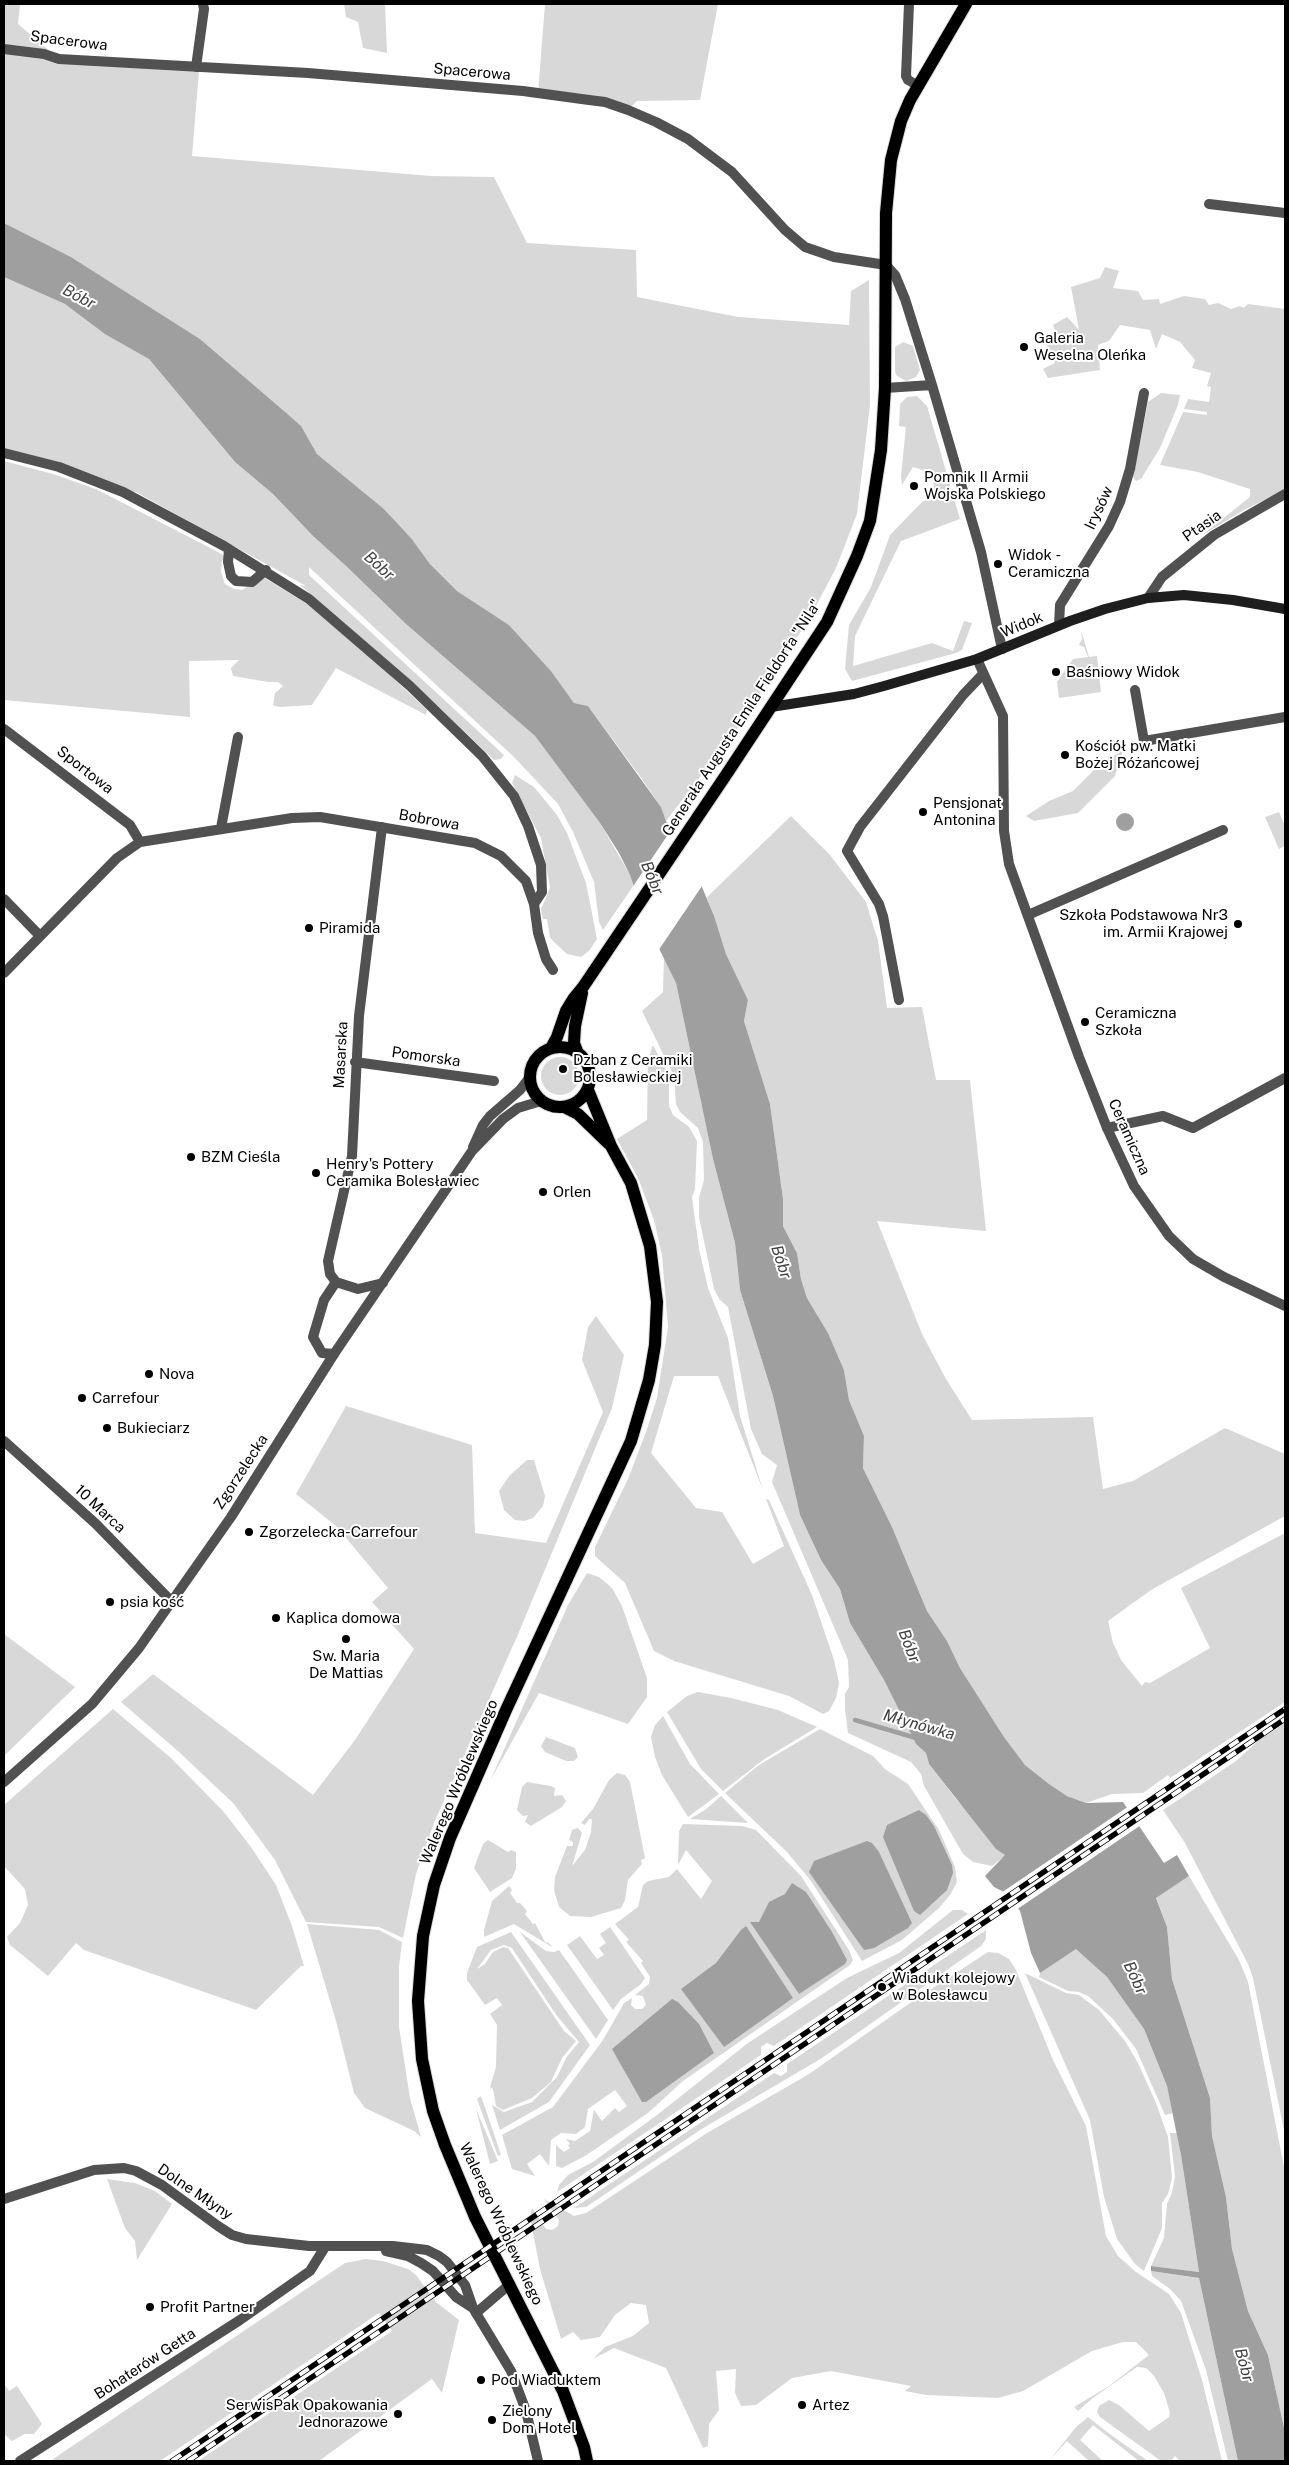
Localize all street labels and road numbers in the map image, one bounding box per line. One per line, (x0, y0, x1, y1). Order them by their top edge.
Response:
street label: Spacerowa (29, 27, 109, 55)
street label: Spacerowa (433, 60, 511, 84)
street label: Irysów (1081, 483, 1117, 533)
street label: Ptasia (1179, 506, 1225, 546)
street label: Generała Augusta Emila Fieldorfa "Nila" (659, 596, 825, 840)
street label: Widok (998, 608, 1046, 642)
street label: Sportowa (53, 742, 117, 798)
street label: Bobrowa (397, 806, 461, 834)
street label: Masarska (330, 1021, 352, 1089)
street label: Pomorska (390, 1043, 462, 1071)
street label: Ceramiczna (1104, 1096, 1154, 1178)
street label: Zgorzelecka (210, 1431, 272, 1513)
street label: 10 Marca (71, 1481, 129, 1537)
street label: Walerego Wróblewskiego (416, 1697, 502, 1867)
street label: Walerego Wróblewskiego (455, 2140, 547, 2308)
street label: Dolne Młyny (154, 2160, 236, 2224)
street label: Bohaterów Getta (91, 2325, 199, 2403)

